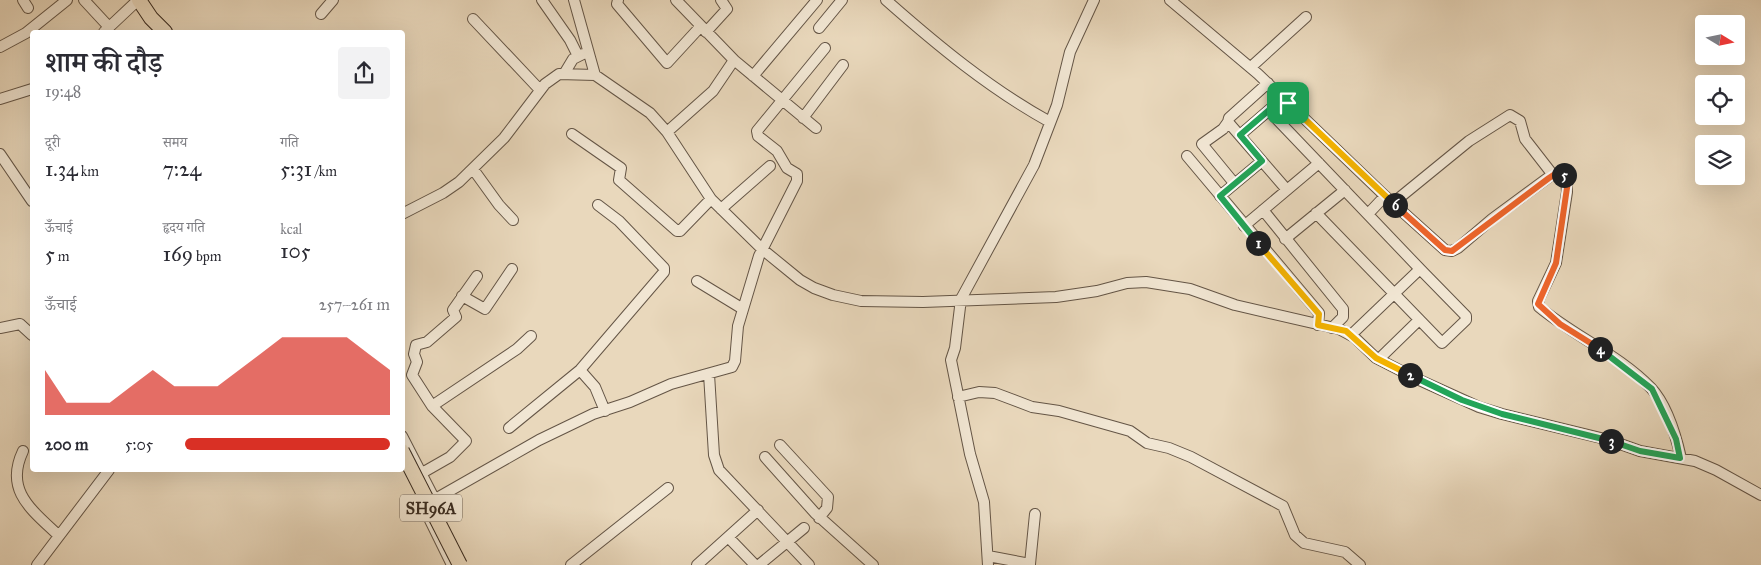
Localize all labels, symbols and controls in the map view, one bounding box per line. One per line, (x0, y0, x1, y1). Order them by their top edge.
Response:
north arrow (1695, 15, 1745, 65)
map controls (1695, 15, 1745, 185)
text: शाम की दौड़ (45, 45, 162, 80)
button: share (338, 47, 390, 99)
button: locate (1695, 75, 1745, 125)
text: 19:48 (45, 82, 81, 101)
pin (1267, 82, 1309, 124)
icon: arrive (1274, 89, 1302, 117)
text: दूरी (45, 134, 60, 151)
text: समय (163, 134, 187, 151)
text: गति (280, 134, 299, 151)
button: layers (1695, 135, 1745, 185)
text: 1.34 (45, 156, 78, 182)
text: 7:24 (163, 156, 201, 182)
text: 5:31 (280, 156, 312, 182)
pin: 5 (1552, 162, 1576, 188)
text: km (78, 163, 99, 180)
text: /km (312, 163, 337, 180)
text: 5 (1561, 167, 1568, 184)
pin: 6 (1382, 192, 1408, 218)
text: 6 (1392, 197, 1399, 214)
text: ऊँचाई (45, 219, 73, 236)
text: हृदय गति (163, 219, 205, 236)
text: kcal (280, 221, 302, 238)
pin: 1 (1246, 230, 1270, 256)
text: 1 (1256, 235, 1261, 252)
text: 105 (280, 238, 311, 264)
text: 5 (45, 241, 55, 267)
text: 169 (163, 241, 193, 267)
text: m (55, 248, 70, 265)
text: bpm (193, 248, 221, 265)
text: ऊँचाई (45, 295, 77, 314)
text: 257–261 m (319, 295, 390, 314)
pin: 4 (1588, 336, 1612, 362)
text: 4 (1597, 341, 1604, 358)
pin: 2 (1398, 362, 1422, 388)
text: 2 (1407, 367, 1414, 384)
pin: 3 (1598, 428, 1624, 454)
text: 3 (1609, 433, 1614, 450)
text: 200 m (45, 435, 88, 454)
text: 5:05 (125, 435, 153, 454)
road number: SH96A (400, 494, 462, 522)

